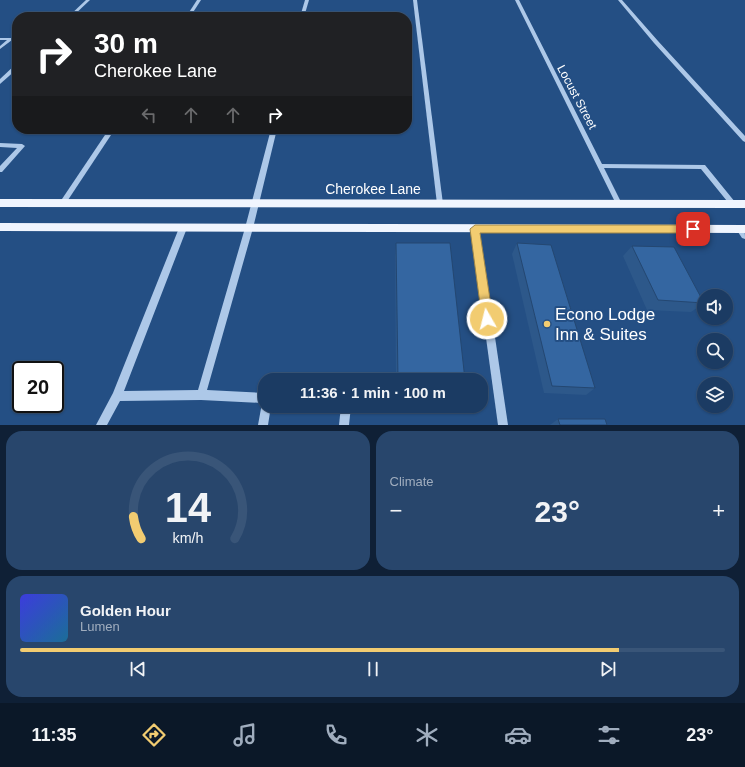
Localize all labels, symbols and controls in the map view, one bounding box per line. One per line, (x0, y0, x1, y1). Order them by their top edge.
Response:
icon: right (28, 28, 80, 80)
text: 30 m (94, 28, 158, 59)
text: Cherokee Lane (94, 61, 217, 81)
street label: Locust Street (554, 62, 600, 132)
icon: left (138, 104, 160, 126)
icon: ahead (180, 104, 202, 126)
icon: ahead (222, 104, 244, 126)
icon: right (264, 104, 286, 126)
street label: Cherokee Lane (325, 181, 421, 197)
pin (676, 212, 710, 246)
icon: arrive (682, 218, 704, 240)
map controls (697, 289, 733, 413)
button: sound (697, 289, 733, 325)
position arrow (466, 298, 508, 340)
place label: Econo Lodge Inn & Suites (555, 305, 655, 344)
marker: Econo Lodge Inn & Suites (542, 319, 552, 329)
button: search (697, 333, 733, 369)
speed limit sign: 20 (12, 361, 64, 413)
button: layers (697, 377, 733, 413)
text: 11:36 · 1 min · 100 m (300, 384, 446, 401)
text: Climate (390, 474, 434, 489)
text: 14 (165, 483, 211, 530)
text: 23° (535, 495, 580, 528)
text: − (390, 498, 402, 523)
text: + (712, 498, 725, 523)
text: km/h (172, 529, 203, 545)
text: Golden Hour (80, 602, 171, 619)
text: Lumen (80, 619, 120, 634)
icon: previous (127, 658, 149, 680)
icon: pause (362, 658, 384, 680)
icon: next (597, 658, 619, 680)
icon: directions (140, 721, 168, 749)
icon: music (231, 721, 259, 749)
icon: phone (322, 721, 350, 749)
icon: climate (413, 721, 441, 749)
icon: car (504, 721, 532, 749)
icon: filters (595, 721, 623, 749)
text: 11:35 (32, 725, 77, 745)
text: 23° (686, 725, 713, 745)

